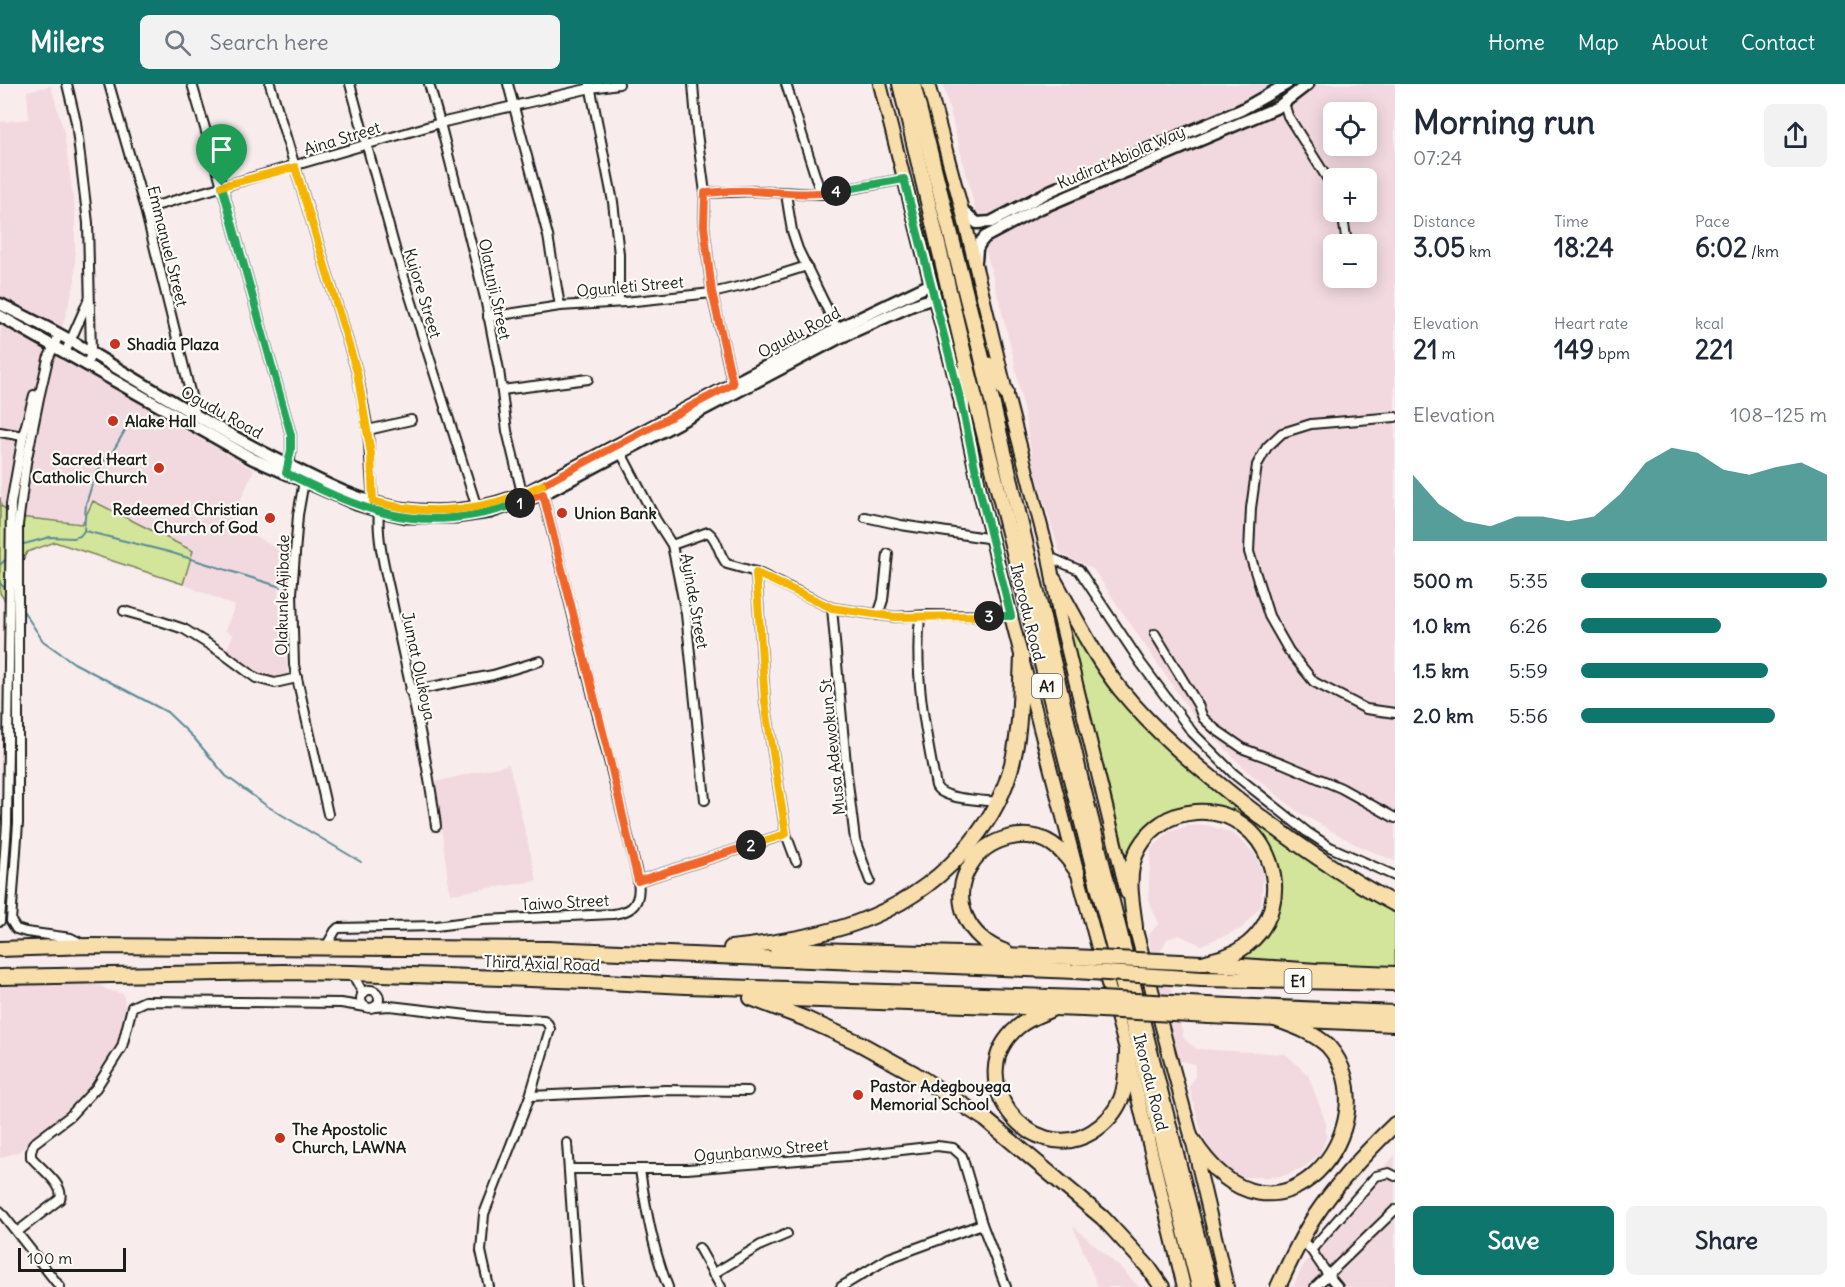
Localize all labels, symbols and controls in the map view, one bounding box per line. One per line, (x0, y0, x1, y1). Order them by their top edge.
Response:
search box (140, 15, 560, 69)
text: Milers (30, 24, 104, 60)
icon: search (161, 26, 194, 59)
text: Search here (209, 28, 329, 56)
text: Home (1488, 29, 1545, 56)
text: Map (1578, 29, 1619, 56)
text: About (1652, 29, 1708, 56)
text: Contact (1741, 29, 1815, 56)
text: Morning run (1413, 101, 1595, 143)
map controls (1323, 102, 1377, 288)
button: locate (1323, 102, 1377, 156)
button: share (1764, 104, 1827, 167)
street label: Aina Street (301, 117, 383, 159)
street label: Kudirat Abiola Way (1054, 121, 1188, 193)
pin (196, 124, 247, 186)
icon: arrive (205, 133, 238, 166)
text: 07:24 (1413, 145, 1462, 170)
button: + (1323, 168, 1377, 222)
pin: 4 (821, 176, 851, 206)
text: 4 (831, 181, 841, 201)
street label: Emmanuel Street (143, 184, 193, 309)
text: Distance (1413, 211, 1475, 231)
text: Time (1554, 211, 1589, 231)
text: Pace (1695, 211, 1730, 231)
text: 3.05 (1413, 231, 1465, 264)
text: 18:24 (1554, 231, 1614, 264)
text: 6:02 (1695, 231, 1747, 264)
button: − (1323, 234, 1377, 288)
street label: Olatunji Street (475, 237, 516, 342)
text: km (1465, 241, 1491, 261)
text: /km (1747, 241, 1779, 261)
street label: Kujore Street (400, 246, 446, 341)
street label: Ogunleti Street (576, 271, 685, 301)
street label: Ogudu Road (754, 302, 844, 362)
text: Elevation (1413, 313, 1479, 333)
text: Heart rate (1554, 313, 1628, 333)
text: kcal (1695, 313, 1724, 333)
text: 21 (1413, 333, 1438, 366)
text: 149 (1554, 333, 1594, 366)
text: 221 (1695, 333, 1734, 366)
place label: Shadia Plaza (127, 334, 219, 354)
marker: Shadia Plaza (108, 337, 122, 351)
text: m (1438, 343, 1455, 363)
text: bpm (1594, 343, 1630, 363)
street label: Ogudu Road (177, 381, 267, 443)
text: Elevation (1413, 402, 1495, 427)
text: 108–125 m (1730, 402, 1827, 427)
place label: Alake Hall (125, 411, 196, 431)
marker: Alake Hall (106, 414, 120, 428)
place label: Sacred Heart Catholic Church (32, 449, 148, 487)
marker: Sacred Heart Catholic Church (152, 461, 166, 475)
pin: 1 (505, 488, 535, 518)
text: 1 (517, 493, 523, 513)
place label: Redeemed Christian Church of God (113, 499, 259, 537)
place label: Union Bank (574, 503, 657, 523)
marker: Union Bank (555, 506, 569, 520)
marker: Redeemed Christian Church of God (263, 511, 277, 525)
street label: Olakunle Ajibade (271, 534, 293, 656)
street label: Ayinde Street (677, 552, 713, 651)
street label: Ikorodu Road (1006, 561, 1050, 663)
text: 500 m (1413, 568, 1473, 593)
text: 5:35 (1509, 568, 1548, 593)
pin: 3 (974, 601, 1004, 631)
text: 3 (984, 606, 994, 626)
street label: Jumat Olukoya (398, 610, 440, 722)
text: 1.0 km (1413, 613, 1471, 638)
text: 6:26 (1509, 613, 1548, 638)
text: 1.5 km (1413, 658, 1469, 683)
text: 5:59 (1509, 658, 1548, 683)
road number: A1 (1032, 674, 1062, 698)
street label: Musa Adewokun St (815, 677, 849, 816)
text: 2.0 km (1413, 703, 1474, 728)
text: 5:56 (1509, 703, 1548, 728)
pin: 2 (736, 830, 766, 860)
text: 2 (747, 835, 755, 855)
street label: Taiwo Street (520, 890, 610, 914)
street label: Third Axial Road (483, 951, 601, 975)
road number: E1 (1284, 969, 1312, 993)
street label: Ikorodu Road (1129, 1031, 1173, 1133)
place label: Pastor Adegboyega Memorial School (870, 1076, 1011, 1114)
marker: Pastor Adegboyega Memorial School (851, 1088, 865, 1102)
place label: The Apostolic Church, LAWNA (292, 1119, 406, 1157)
marker: The Apostolic Church, LAWNA (273, 1131, 287, 1145)
street label: Ogunbanwo Street (693, 1134, 830, 1166)
button: Save (1413, 1206, 1614, 1275)
button: Share (1626, 1206, 1827, 1275)
scale bar (18, 1245, 126, 1272)
text: 100 m (27, 1248, 72, 1268)

